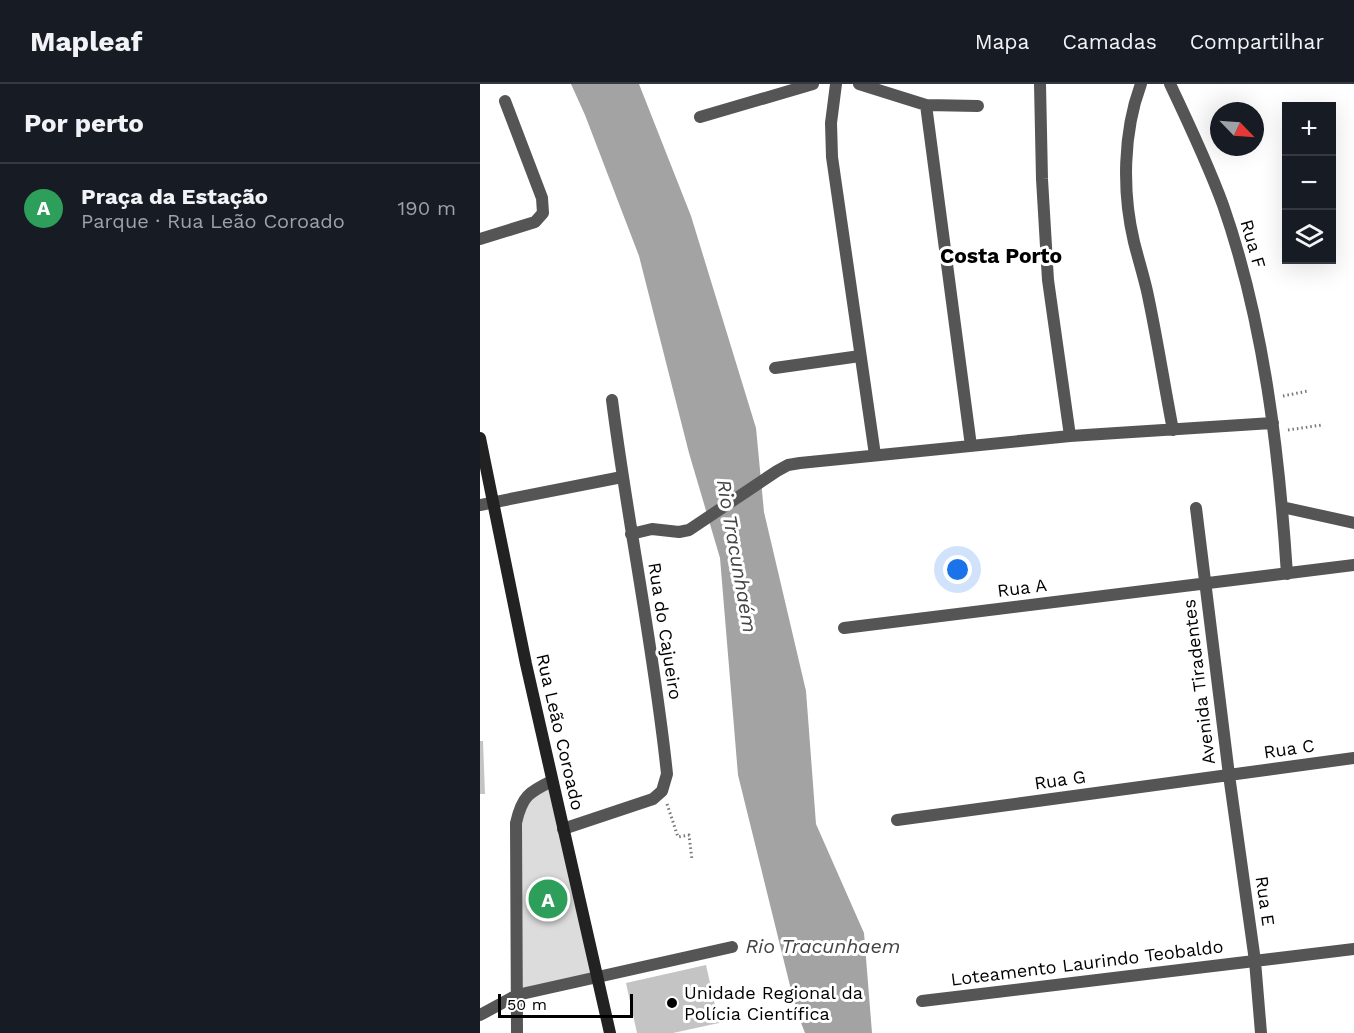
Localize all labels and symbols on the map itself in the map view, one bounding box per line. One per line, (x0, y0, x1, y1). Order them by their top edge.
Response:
north arrow (1210, 102, 1264, 156)
street label: Rua F (1237, 217, 1270, 271)
district label: Costa Porto (940, 243, 1062, 268)
water label: Rio Tracunhaém (712, 478, 762, 634)
your location (943, 555, 972, 584)
street label: Rua do Cajueiro (644, 561, 687, 701)
street label: Rua A (996, 574, 1048, 601)
street label: Avenida Tiradentes (1178, 598, 1219, 766)
street label: Rua Leão Coroado (532, 652, 589, 812)
street label: Rua C (1262, 735, 1316, 762)
street label: Rua G (1033, 766, 1087, 794)
street label: Rua E (1252, 875, 1279, 927)
pin: A (528, 876, 568, 922)
water label: Rio Tracunhaem (745, 934, 901, 958)
street label: Loteamento Laurindo Teobaldo (949, 935, 1224, 990)
place label: Unidade Regional da Polícia Científica (684, 982, 863, 1024)
scale bar (498, 991, 633, 1018)
marker: Unidade Regional da Polícia Científica (665, 996, 679, 1010)

